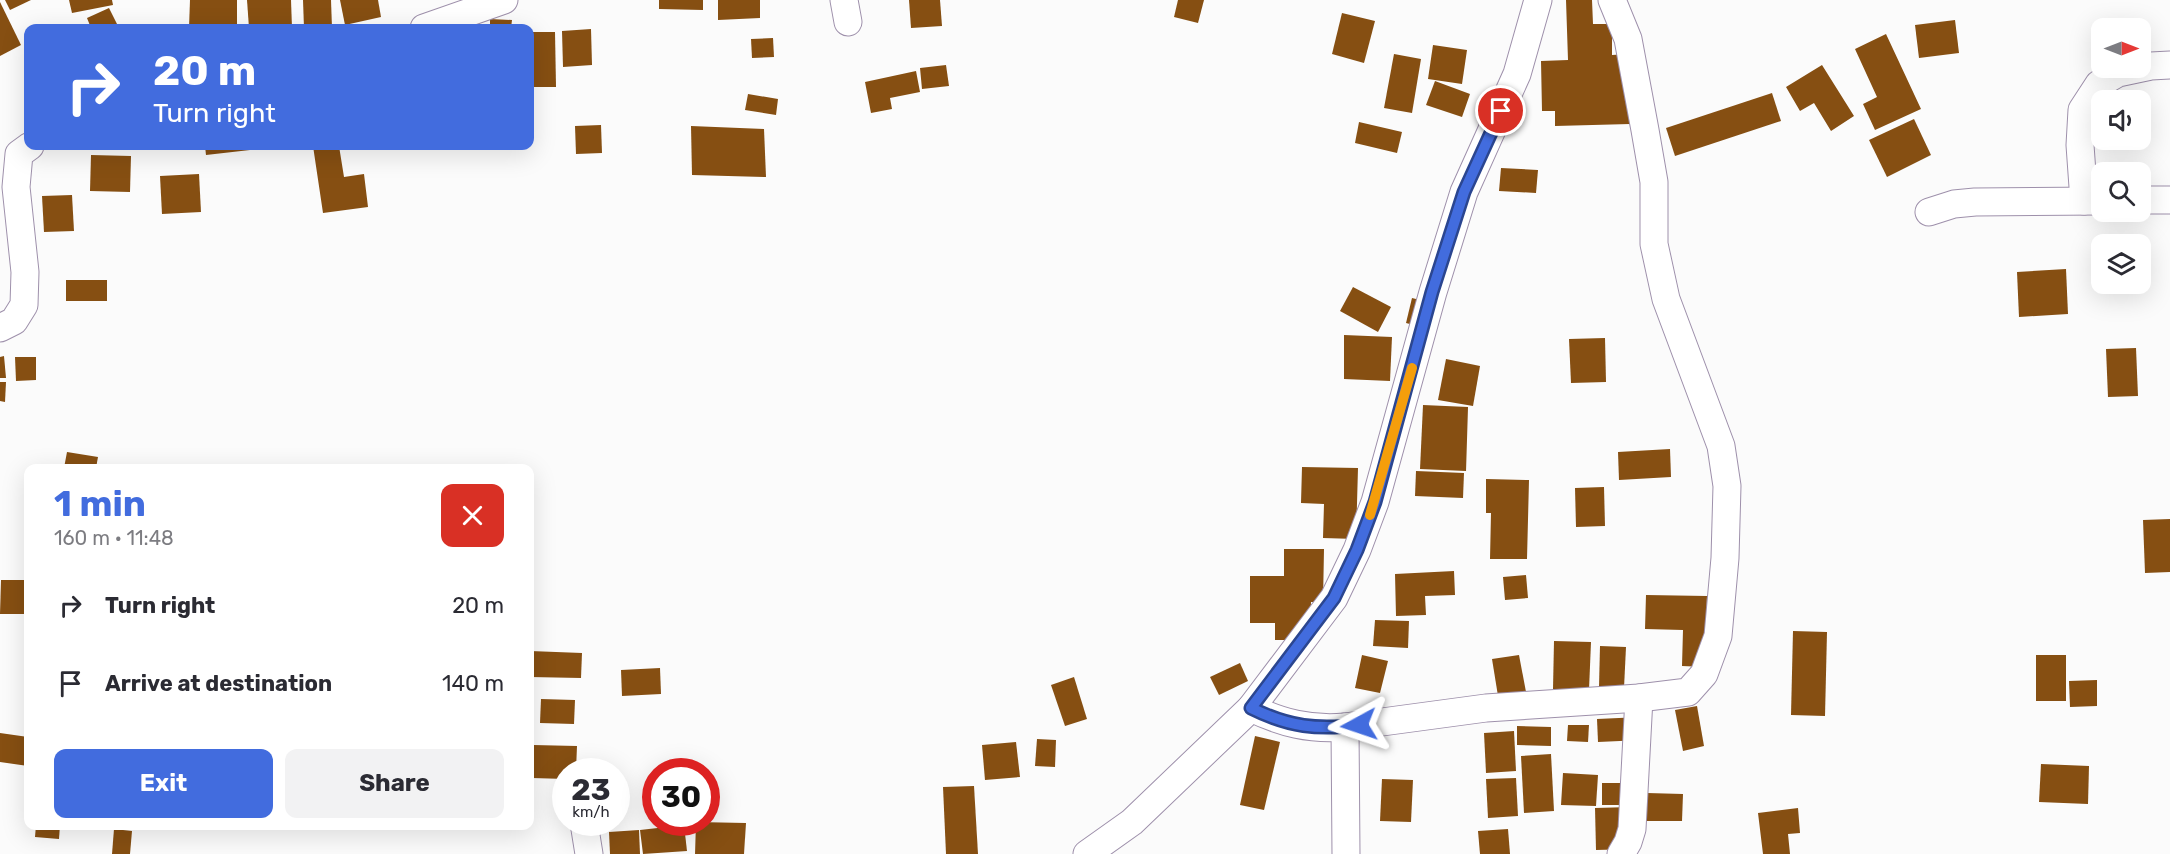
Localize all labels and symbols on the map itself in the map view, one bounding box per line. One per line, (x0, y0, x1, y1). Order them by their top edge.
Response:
north arrow (2091, 18, 2151, 78)
pin (1475, 85, 1526, 136)
position arrow (1327, 693, 1391, 757)
speed limit sign: 30 (642, 758, 720, 836)

